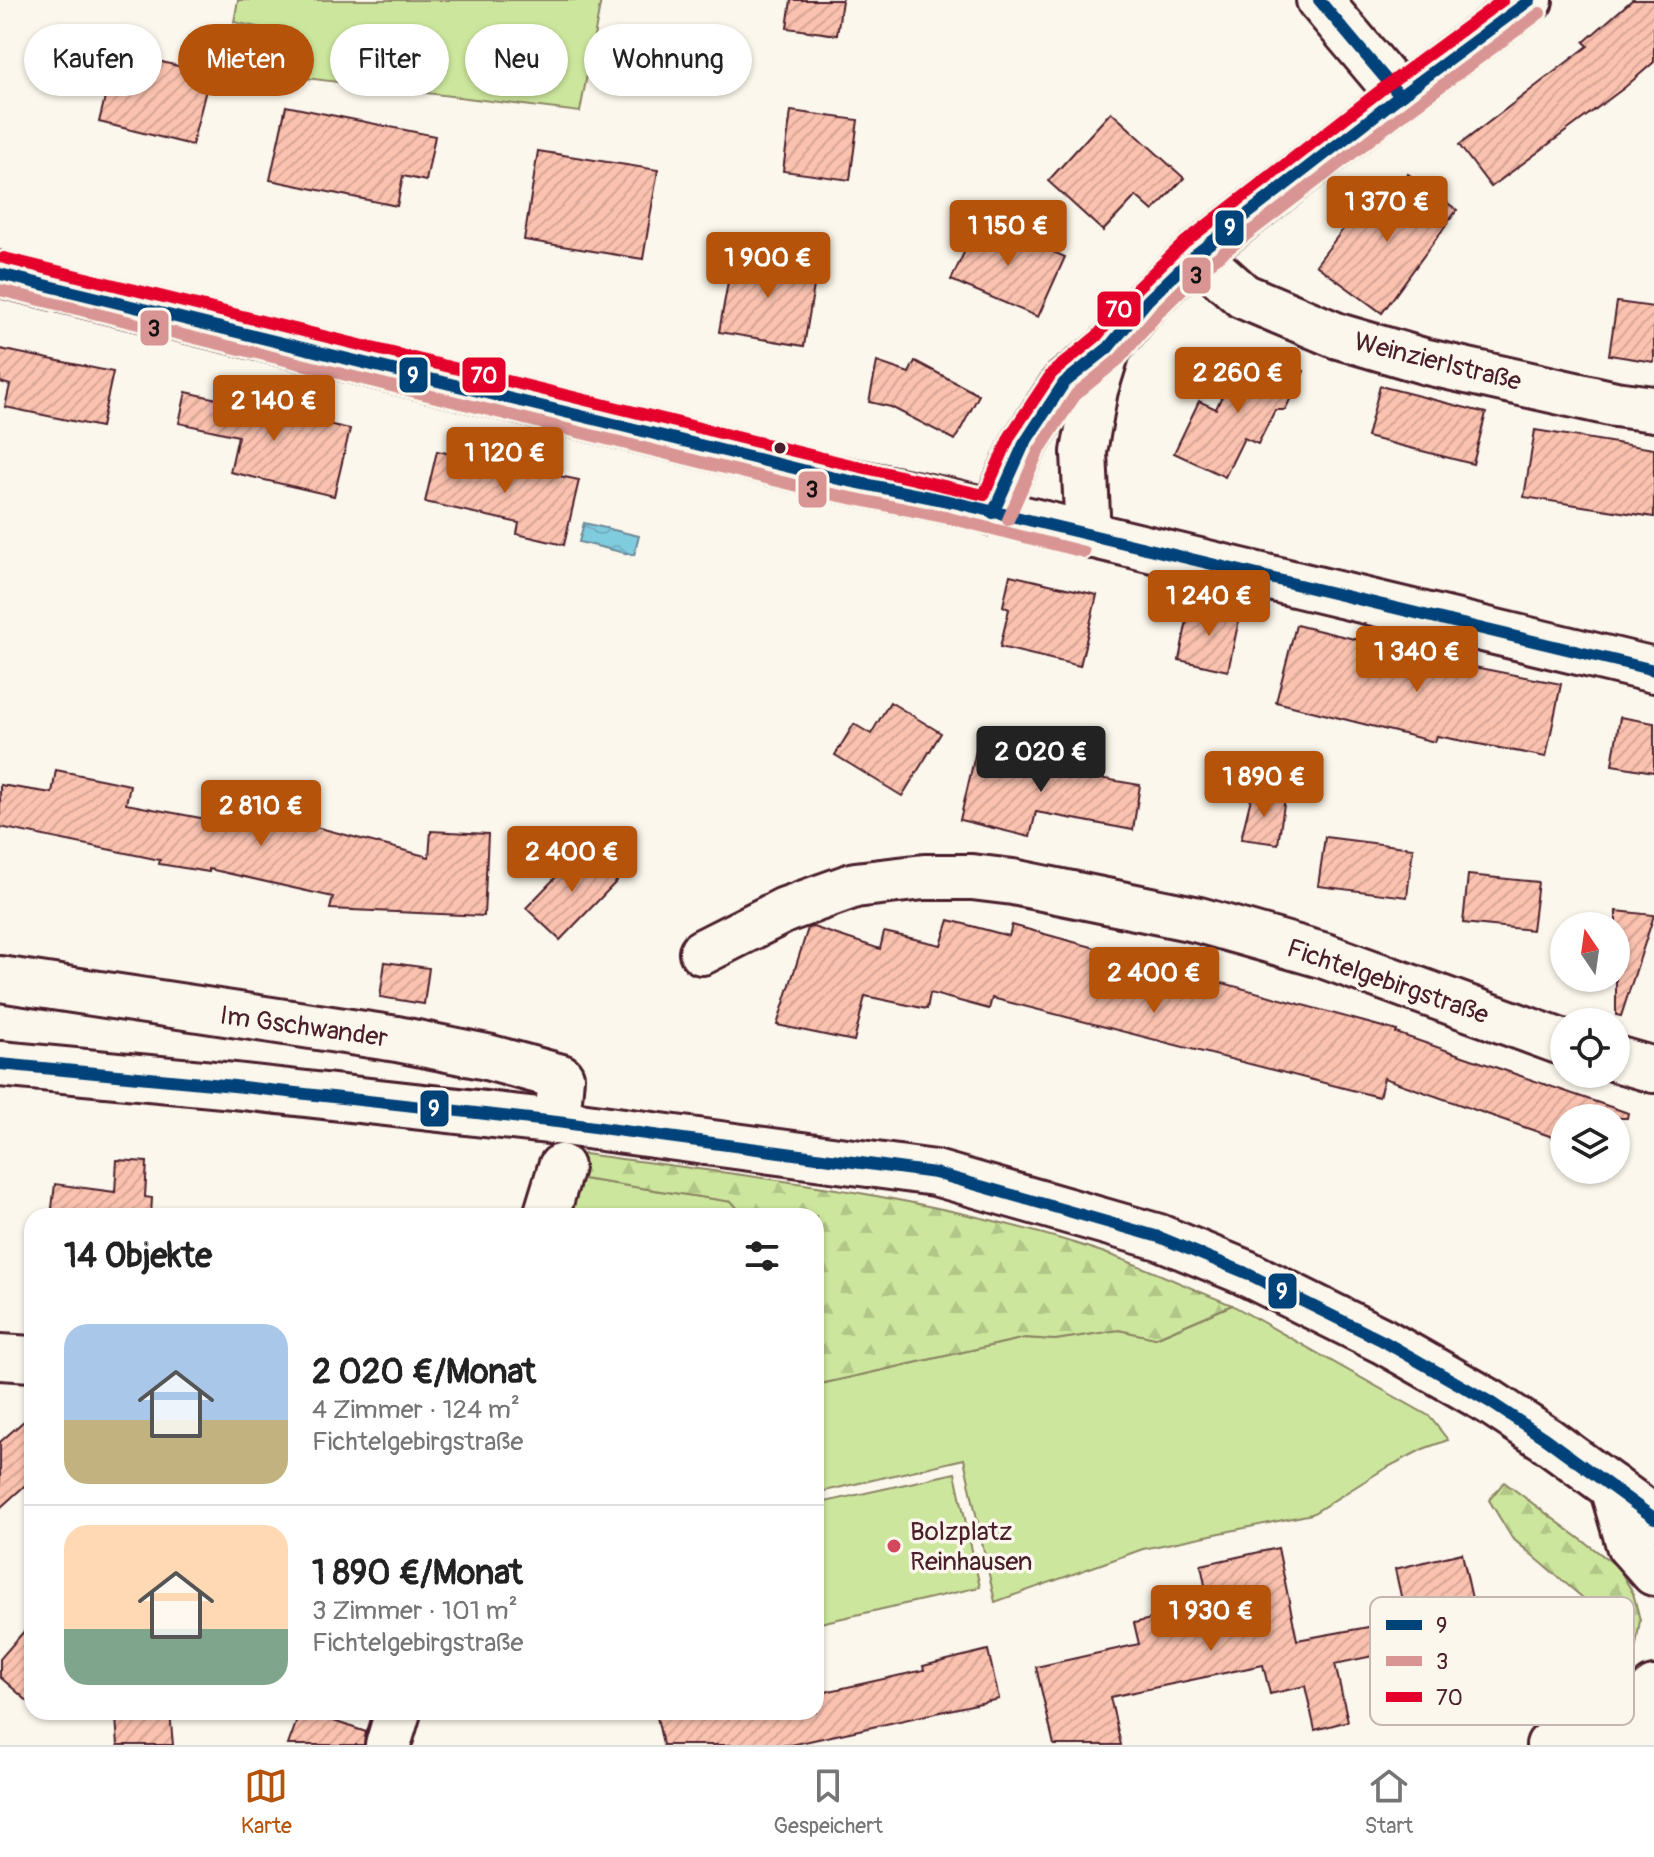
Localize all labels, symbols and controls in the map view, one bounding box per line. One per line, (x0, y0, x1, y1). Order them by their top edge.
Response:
chip: Kaufen (24, 24, 162, 96)
chip: Mieten (178, 24, 314, 96)
chip: Filter (330, 24, 449, 96)
chip: Neu (465, 24, 568, 96)
chip: Wohnung (584, 24, 752, 96)
pin: 1 370 € (1313, 176, 1461, 244)
text: 1 370 € (1345, 186, 1429, 218)
pin: 1 150 € (934, 200, 1082, 268)
line badge: 9 (1214, 209, 1245, 247)
text: 1 150 € (968, 210, 1048, 242)
text: 9 (1224, 214, 1236, 242)
pin: 1 900 € (694, 232, 842, 300)
text: 1 900 € (724, 242, 812, 274)
line badge: 3 (1181, 256, 1212, 295)
text: 3 (1190, 262, 1202, 290)
line badge: 70 (1096, 290, 1142, 328)
text: 70 (1106, 296, 1132, 324)
line badge: 3 (139, 309, 170, 347)
text: 3 (148, 315, 160, 343)
street label: Weinzierlstraße (1351, 326, 1525, 398)
pin: 2 260 € (1164, 347, 1312, 415)
line badge: 9 (398, 356, 429, 394)
line badge: 70 (461, 356, 507, 394)
text: 2 260 € (1193, 357, 1283, 389)
text: 9 (407, 362, 419, 390)
text: 70 (471, 362, 497, 390)
pin: 2 140 € (200, 375, 348, 443)
text: 2 140 € (231, 385, 317, 417)
pin: 1 120 € (431, 427, 579, 495)
text: 1 120 € (464, 437, 546, 469)
unlabelled marker (772, 440, 788, 456)
line badge: 3 (797, 470, 828, 509)
text: 3 (806, 476, 818, 504)
pin: 1 240 € (1135, 570, 1283, 638)
text: 1 240 € (1166, 580, 1252, 612)
pin: 1 340 € (1343, 626, 1491, 694)
text: 1 340 € (1374, 636, 1460, 668)
pin: 2 020 € (967, 726, 1115, 794)
text: 2 020 € (994, 736, 1088, 768)
pin: 1 890 € (1190, 751, 1338, 819)
text: 1 890 € (1223, 761, 1305, 793)
pin: 2 810 € (187, 780, 335, 848)
text: 2 810 € (219, 790, 303, 822)
pin: 2 400 € (498, 826, 646, 894)
text: 2 400 € (525, 836, 619, 868)
north arrow (1550, 912, 1630, 992)
map controls (1550, 912, 1630, 1184)
street label: Fichtelgebirgstraße (1283, 932, 1493, 1032)
pin: 2 400 € (1080, 947, 1228, 1015)
text: 2 400 € (1107, 957, 1201, 989)
street label: Im Gschwander (218, 999, 390, 1055)
button: locate (1550, 1008, 1630, 1088)
line badge: 9 (419, 1089, 450, 1128)
text: 9 (428, 1095, 440, 1123)
button: layers (1550, 1104, 1630, 1184)
icon: filters (740, 1234, 784, 1278)
text: 14 Objekte (64, 1235, 212, 1278)
line badge: 9 (1267, 1272, 1298, 1310)
text: 9 (1276, 1278, 1288, 1306)
text: 2 020 €/Monat (312, 1351, 536, 1394)
icon: home (128, 1356, 224, 1452)
text: 4 Zimmer · 124 m² (312, 1394, 520, 1426)
text: Fichtelgebirgstraße (312, 1426, 523, 1458)
place label: Bolzplatz Reinhausen (910, 1516, 1032, 1578)
marker: Bolzplatz Reinhausen (885, 1537, 903, 1555)
text: 1 890 €/Monat (312, 1552, 523, 1595)
icon: home (128, 1557, 224, 1653)
pin: 1 930 € (1137, 1585, 1285, 1653)
text: 3 Zimmer · 101 m² (312, 1595, 518, 1627)
text: 1 930 € (1169, 1595, 1253, 1627)
legend (1370, 1597, 1634, 1725)
text: 9 (1436, 1612, 1447, 1640)
text: Fichtelgebirgstraße (312, 1627, 523, 1659)
text: 3 (1436, 1648, 1448, 1676)
text: 70 (1436, 1684, 1463, 1712)
tab: Karte (241, 1764, 292, 1840)
tab: Gespeichert (773, 1764, 883, 1840)
tab: Start (1365, 1764, 1413, 1840)

